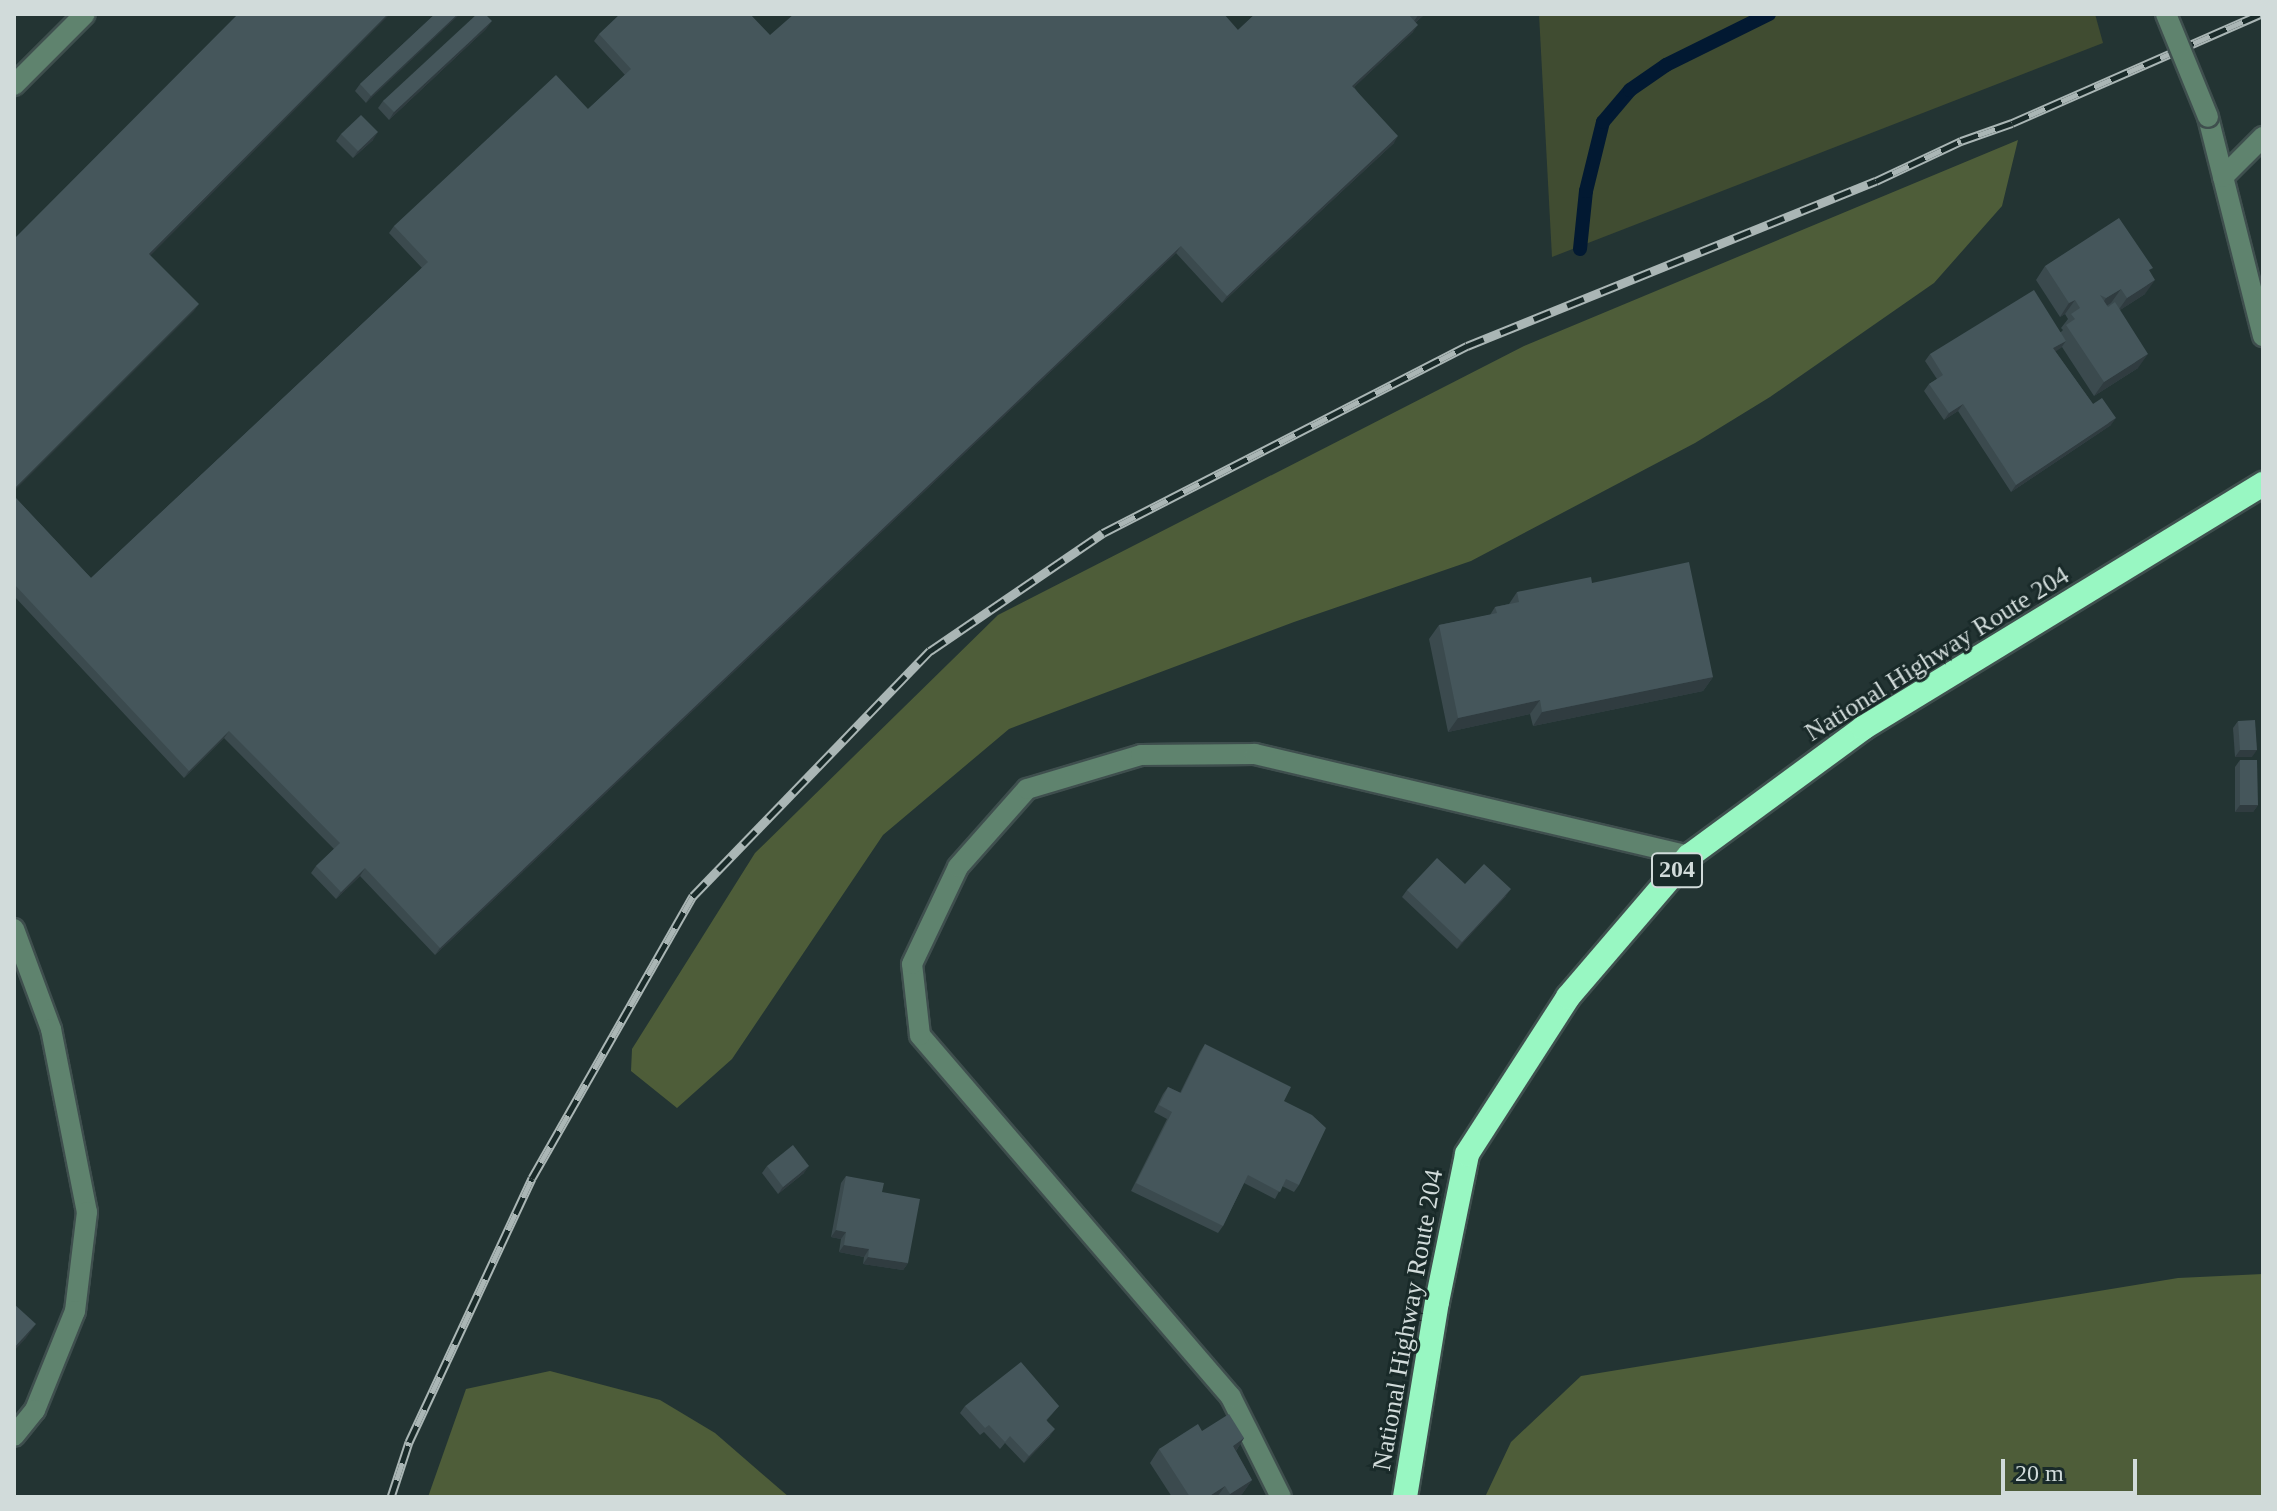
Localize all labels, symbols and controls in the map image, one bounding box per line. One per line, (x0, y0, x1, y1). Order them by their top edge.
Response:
street label: National Highway Route 204 (1799, 560, 2075, 748)
road number: 204 (1651, 850, 1703, 890)
street label: National Highway Route 204 (1366, 1167, 1450, 1473)
scale bar (2005, 1443, 2141, 1493)
text: 20 m (2015, 1460, 2064, 1486)

